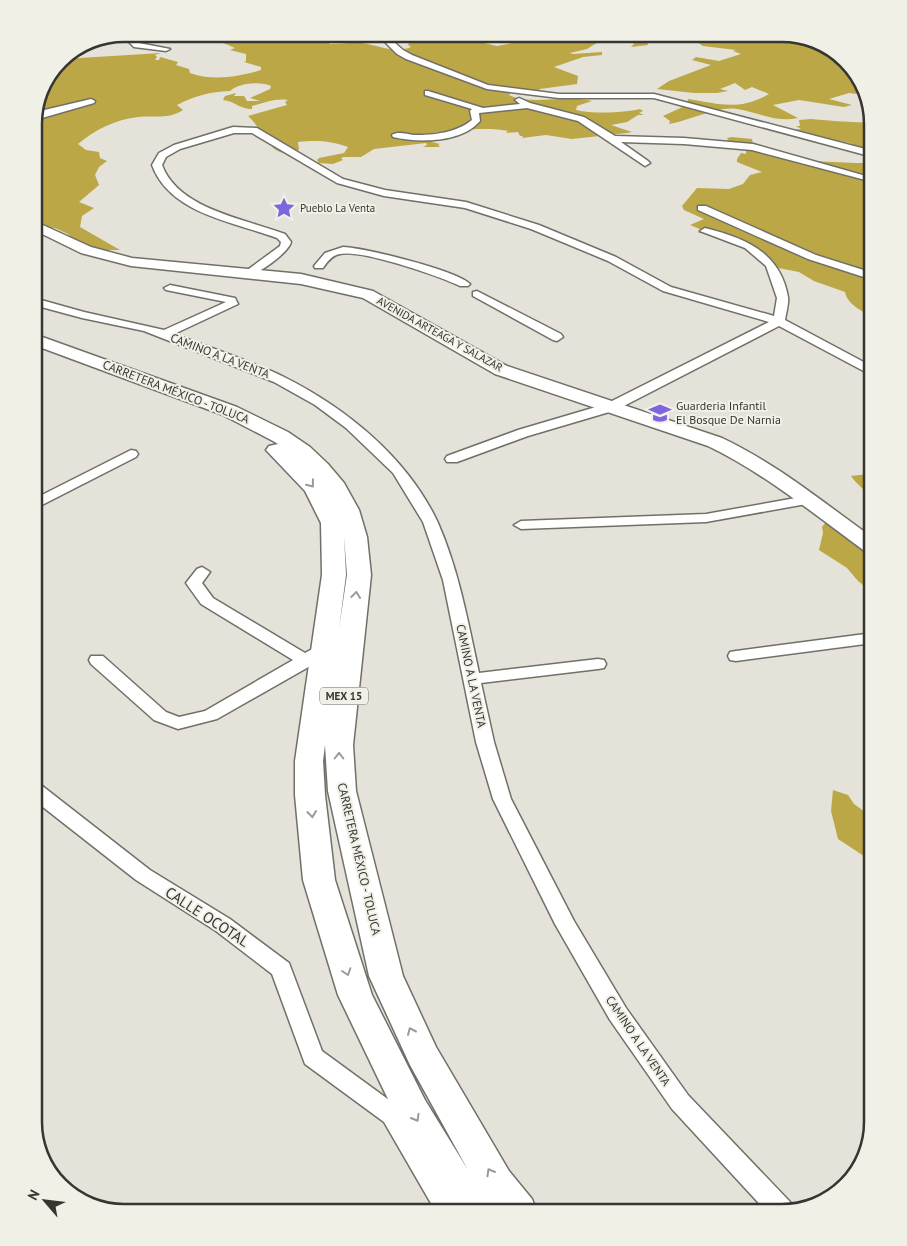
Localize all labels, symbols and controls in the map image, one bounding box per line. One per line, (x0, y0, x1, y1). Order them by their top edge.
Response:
place icon: Pueblo La Venta (271, 195, 297, 221)
place label: Pueblo La Venta (300, 201, 375, 215)
street label: AVENIDA ARTEAGA Y SALAZAR (375, 293, 506, 375)
street label: CAMINO A LA VENTA (168, 330, 272, 381)
street label: CARRETERA MÉXICO - TOLUCA (101, 357, 252, 426)
place label: Guarderia Infantil El Bosque De Narnia (676, 398, 781, 427)
school or university icon: Guarderia Infantil El Bosque De Narnia (647, 400, 673, 426)
one-way arrow (305, 478, 313, 487)
one-way arrow (350, 590, 361, 598)
street label: CAMINO A LA VENTA (453, 623, 490, 729)
road number: MEX 15 (320, 688, 368, 704)
one-way arrow (334, 752, 344, 760)
street label: CARRETERA MÉXICO - TOLUCA (335, 781, 384, 936)
one-way arrow (306, 810, 317, 818)
street label: CALLE OCOTAL (162, 882, 253, 951)
one-way arrow (341, 967, 351, 975)
street label: CAMINO A LA VENTA (603, 993, 674, 1089)
one-way arrow (407, 1027, 417, 1036)
one-way arrow (410, 1113, 420, 1122)
one-way arrow (487, 1169, 497, 1178)
north arrow (20, 1176, 70, 1226)
text: N (23, 1187, 44, 1203)

